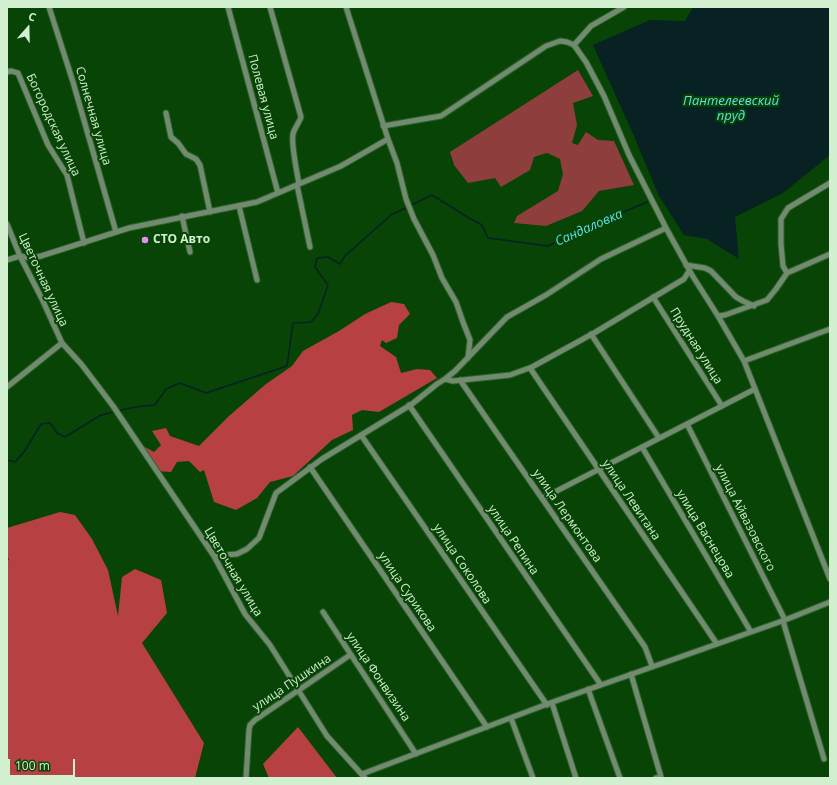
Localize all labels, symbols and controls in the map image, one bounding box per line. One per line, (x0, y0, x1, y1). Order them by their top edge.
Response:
north arrow (8, 8, 48, 48)
text: С (26, 8, 38, 24)
street label: Полевая улица (245, 53, 281, 141)
street label: Солнечная улица (72, 65, 114, 167)
street label: Богородская улица (23, 71, 83, 179)
water label: Пантелеевский пруд (683, 93, 779, 124)
water label: Сандаловка (553, 206, 625, 250)
street label: Цветочная улица (15, 231, 71, 329)
place label: СТО Авто (153, 233, 210, 247)
marker: СТО Авто (140, 235, 150, 245)
street label: Прудная улица (667, 305, 725, 387)
street label: улица Левитана (599, 457, 663, 543)
street label: улица Айвазовского (712, 462, 778, 574)
street label: улица Лермонтова (529, 467, 605, 565)
street label: улица Васнецова (673, 487, 737, 581)
street label: улица Репина (484, 502, 542, 578)
street label: улица Соколова (430, 521, 494, 607)
street label: Цветочная улица (201, 525, 265, 619)
street label: улица Сурикова (375, 549, 439, 635)
street label: улица Фонвизина (343, 630, 413, 724)
street label: улица Пушкина (250, 651, 334, 715)
scale bar (10, 751, 77, 777)
text: 100 m (15, 757, 50, 774)

